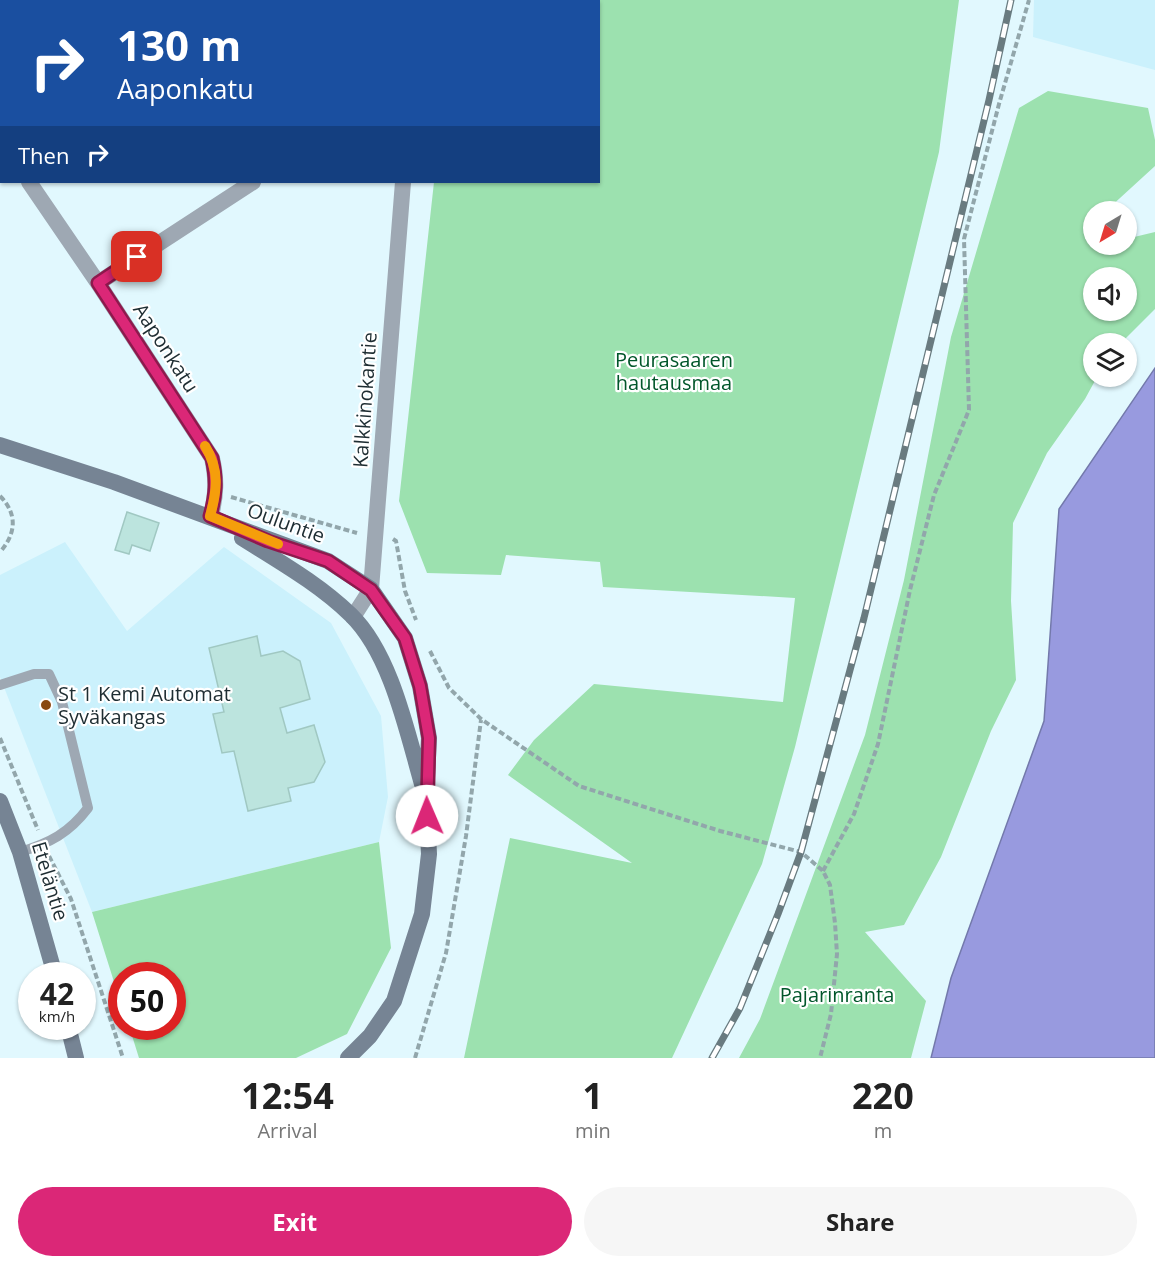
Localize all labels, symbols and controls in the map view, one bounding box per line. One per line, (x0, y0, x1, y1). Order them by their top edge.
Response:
text: 130 m (117, 16, 241, 73)
icon: right (18, 24, 96, 102)
text: Aaponkatu (117, 70, 254, 107)
icon: right (81, 138, 114, 171)
text: Then (18, 140, 69, 170)
north arrow (1083, 201, 1137, 255)
map controls (1083, 201, 1137, 387)
pin (111, 231, 162, 282)
icon: arrive (120, 240, 153, 273)
button: sound (1083, 267, 1137, 321)
street label: Aaponkatu (128, 298, 205, 398)
street label: Kalkkinokantie (346, 331, 383, 469)
button: layers (1083, 333, 1137, 387)
park label: Peurasaaren hautausmaa (615, 346, 733, 396)
street label: Ouluntie (244, 496, 329, 549)
place label: St 1 Kemi Automat Syväkangas (58, 680, 231, 730)
marker: St 1 Kemi Automat Syväkangas (39, 698, 53, 712)
position arrow (395, 784, 459, 848)
street label: Eteläntie (26, 838, 75, 924)
speed limit sign: 50 (108, 962, 186, 1040)
text: 42 (40, 973, 74, 1014)
park label: Pajarinranta (780, 981, 894, 1008)
text: km/h (39, 1006, 75, 1026)
text: 12:54 (241, 1071, 334, 1120)
text: 1 (583, 1071, 603, 1120)
text: 220 (852, 1071, 914, 1120)
text: Arrival (257, 1117, 318, 1144)
text: min (575, 1117, 611, 1144)
text: m (874, 1117, 892, 1144)
button: Exit (18, 1187, 572, 1256)
button: Share (584, 1187, 1137, 1256)

